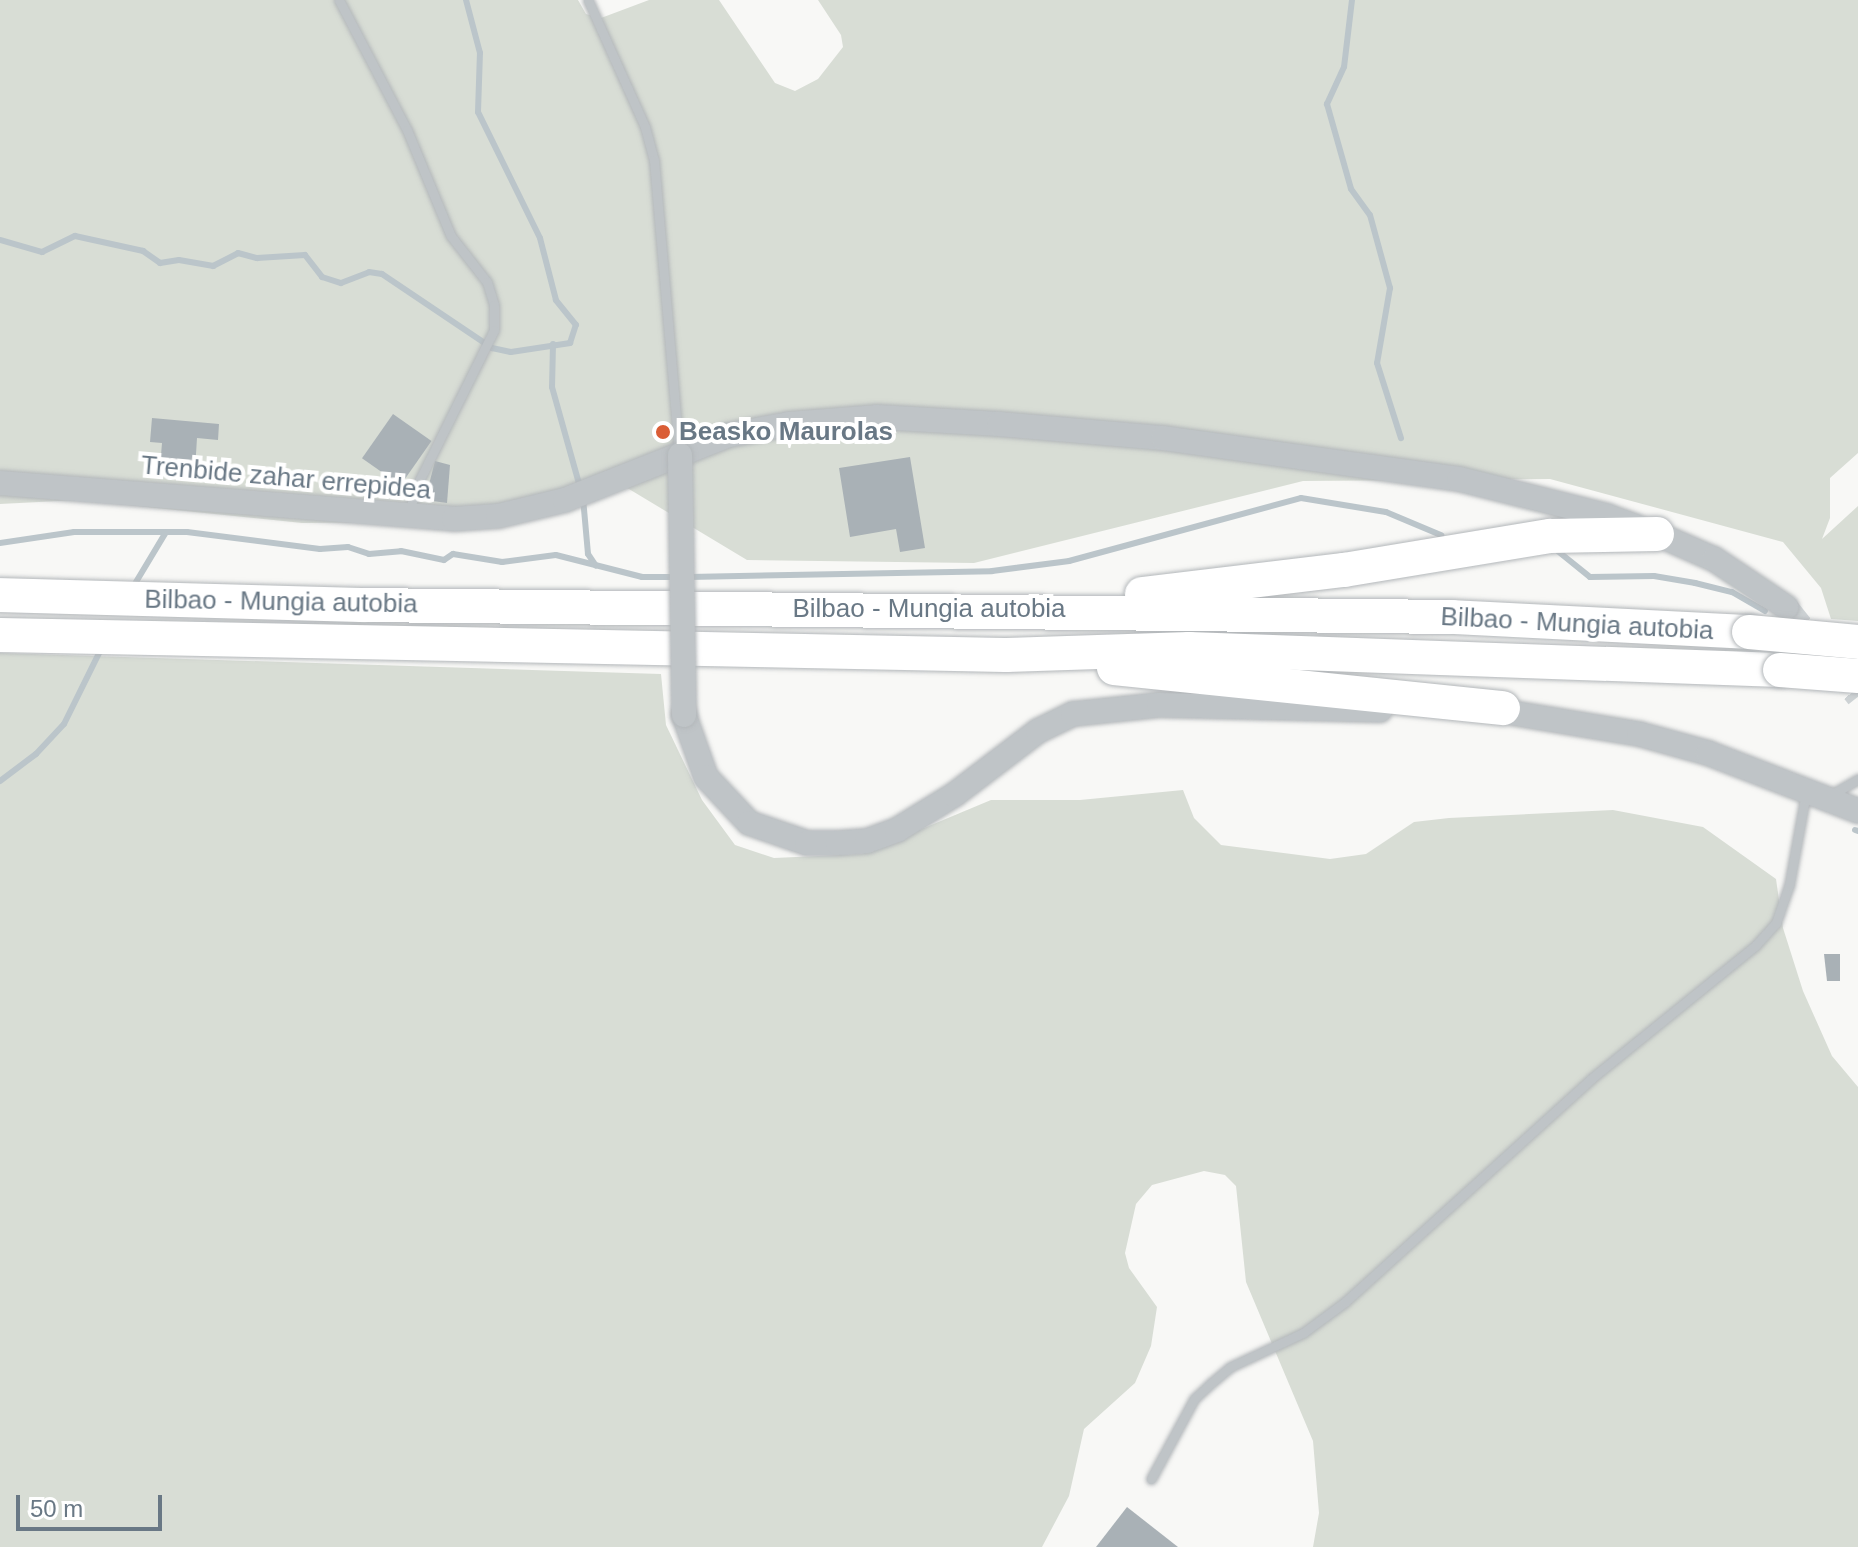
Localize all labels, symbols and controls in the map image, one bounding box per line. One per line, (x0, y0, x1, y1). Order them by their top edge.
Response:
place label: Beasko Maurolas (679, 416, 893, 448)
marker: Beasko Maurolas (654, 423, 672, 441)
street label: Trenbide zahar errepidea (140, 450, 432, 506)
street label: Bilbao - Mungia autobia (144, 584, 418, 620)
street label: Bilbao - Mungia autobia (792, 593, 1066, 625)
street label: Bilbao - Mungia autobia (1440, 601, 1714, 647)
scale bar (20, 1479, 166, 1529)
text: 50 m (30, 1495, 83, 1522)

